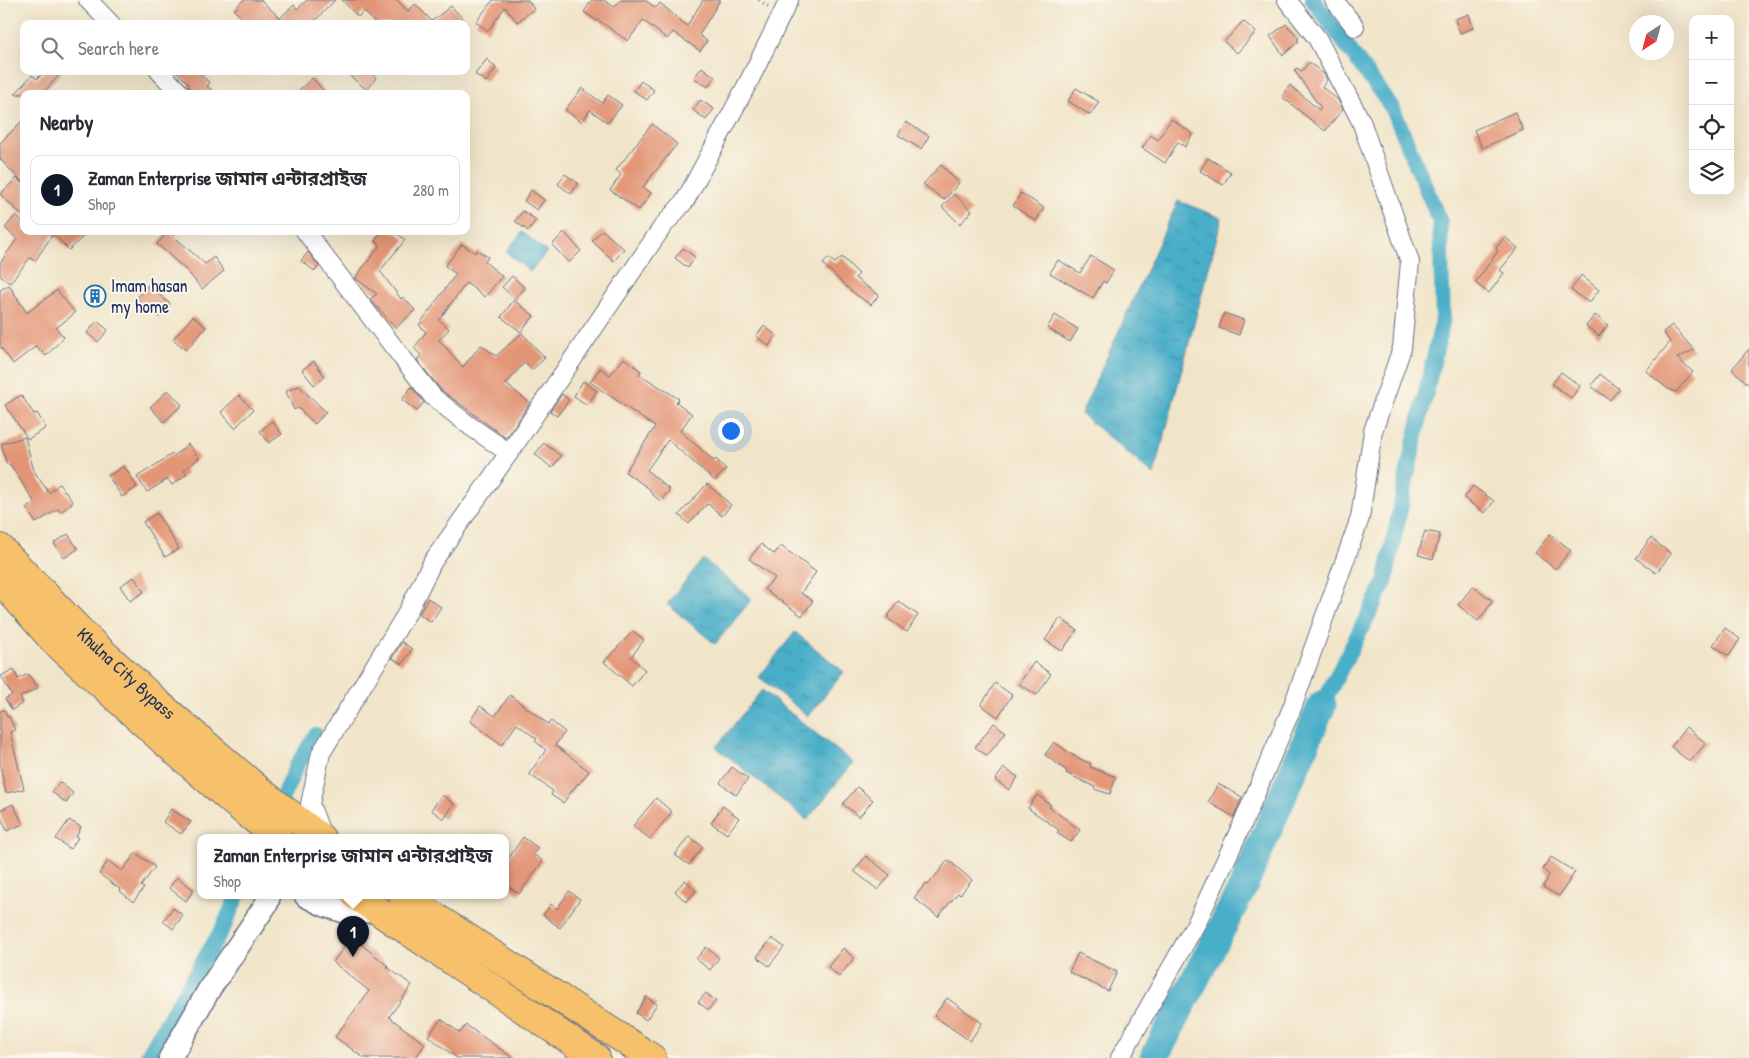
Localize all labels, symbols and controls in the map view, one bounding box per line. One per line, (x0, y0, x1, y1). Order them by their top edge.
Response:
north arrow (1629, 15, 1674, 60)
map controls (1689, 15, 1734, 195)
button: + (1689, 15, 1734, 60)
search box (20, 20, 470, 75)
icon: search (38, 34, 66, 62)
text: Search here (78, 35, 159, 61)
button: − (1689, 60, 1734, 105)
button: locate (1689, 105, 1734, 150)
text: Nearby (40, 108, 93, 137)
button: layers (1689, 150, 1734, 195)
text: Zaman Enterprise জামান এন্টারপ্রাইজ (88, 165, 367, 191)
text: 1 (54, 179, 60, 201)
text: 280 m (413, 179, 449, 201)
text: Shop (88, 193, 115, 215)
place label: Imam hasan my home (111, 273, 188, 319)
building icon: Imam hasan my home (83, 284, 107, 308)
your location (718, 418, 744, 444)
street label: Khulna City Bypass (71, 622, 181, 725)
popup (197, 834, 509, 899)
text: Zaman Enterprise জামান এন্টারপ্রাইজ (214, 842, 492, 868)
text: Shop (214, 870, 241, 892)
pin: 1 (337, 916, 369, 957)

